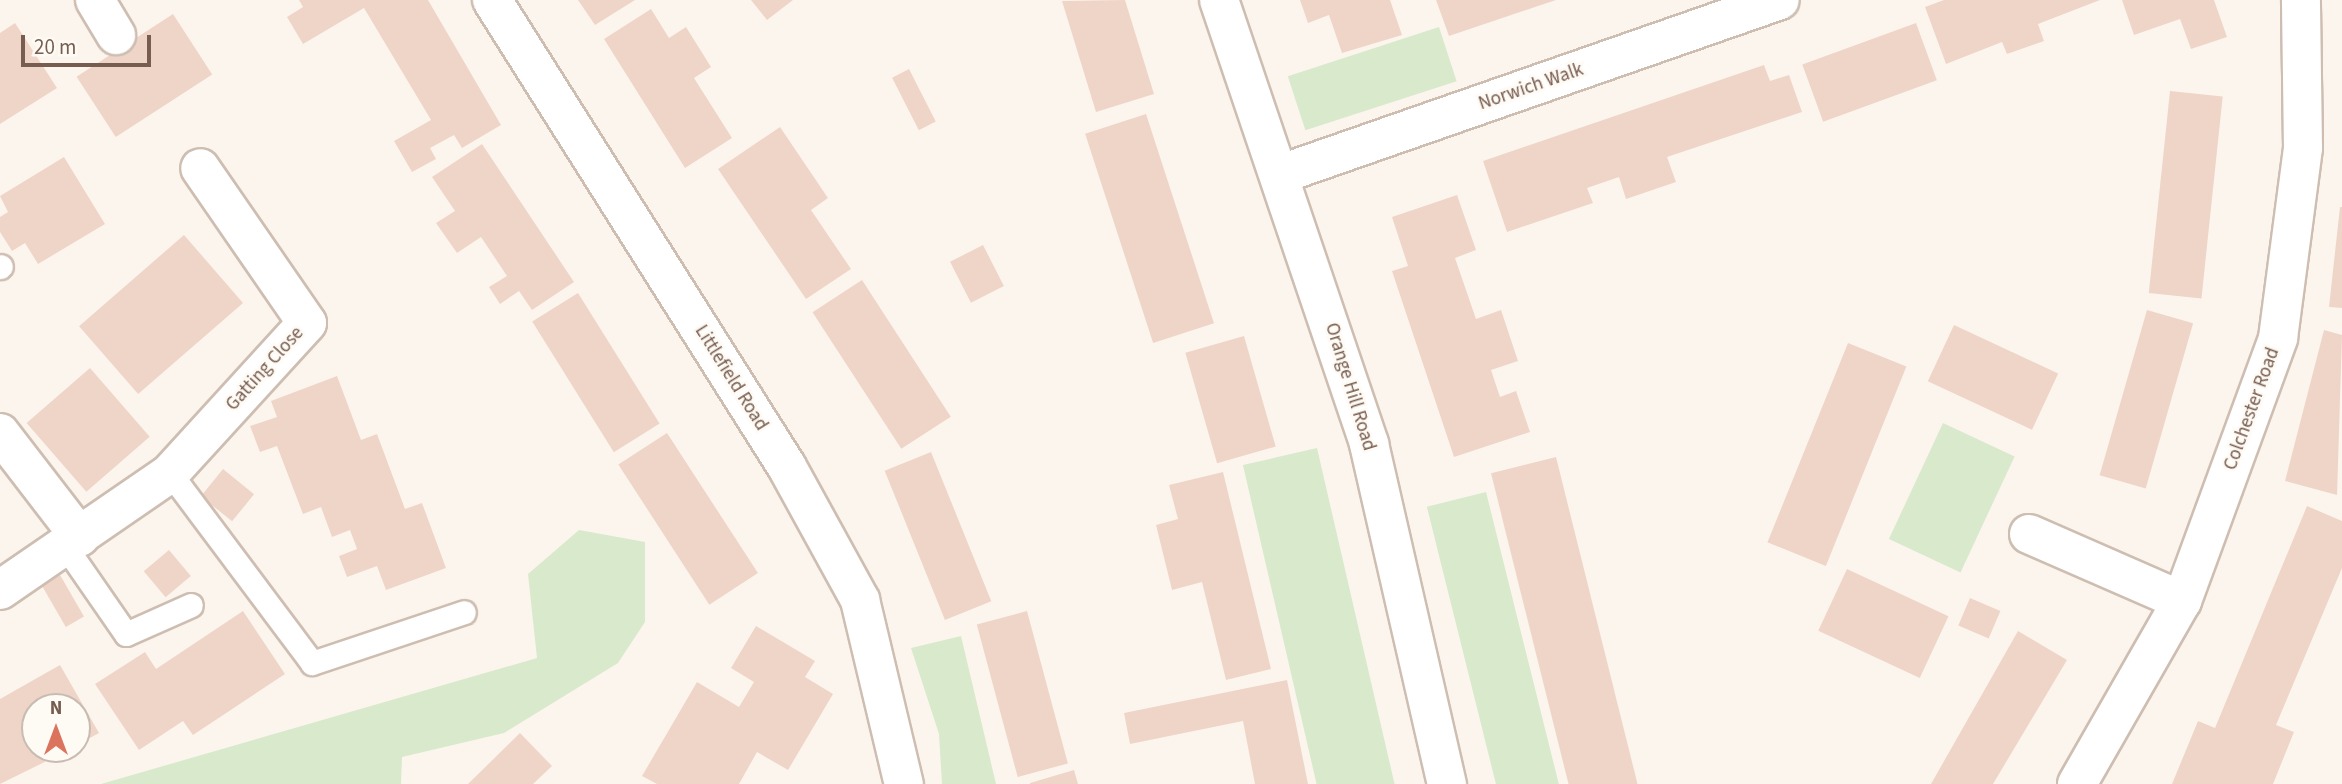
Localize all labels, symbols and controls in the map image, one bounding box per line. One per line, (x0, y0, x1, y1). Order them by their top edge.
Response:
scale bar (24, 21, 154, 65)
text: 20 m (34, 32, 76, 62)
street label: Norwich Walk (1476, 58, 1586, 116)
street label: Orange Hill Road (1320, 320, 1380, 454)
street label: Littlefield Road (689, 321, 773, 435)
street label: Gatting Close (221, 322, 309, 416)
street label: Colchester Road (2219, 345, 2285, 473)
north arrow (21, 693, 91, 763)
text: N (50, 695, 62, 722)

